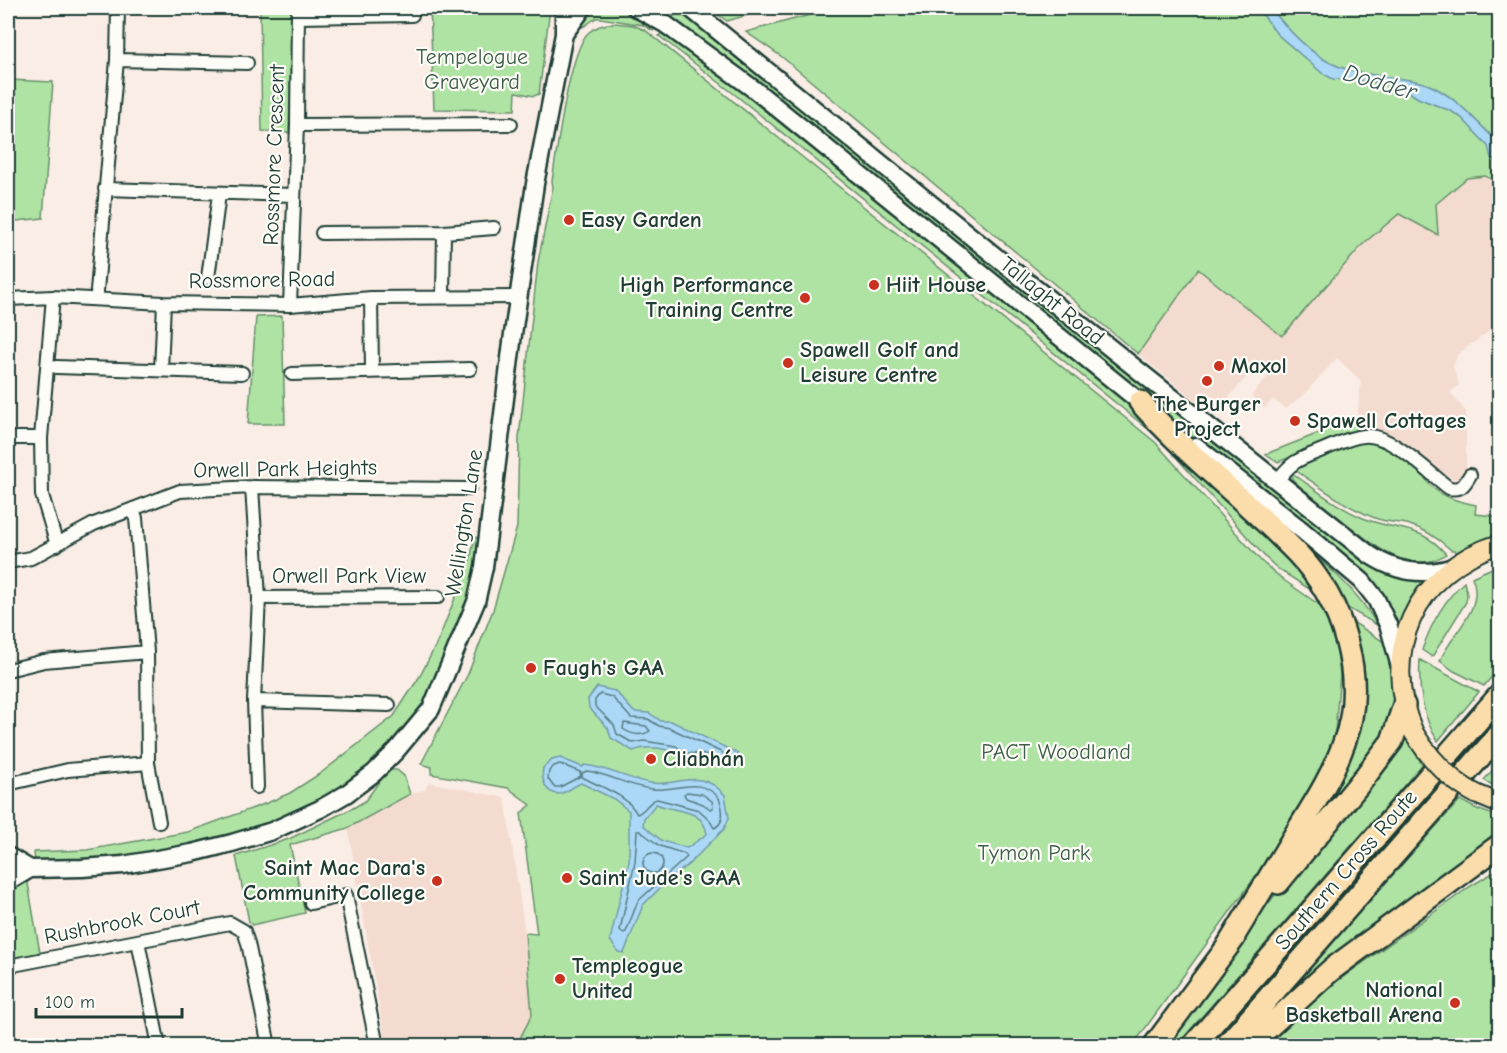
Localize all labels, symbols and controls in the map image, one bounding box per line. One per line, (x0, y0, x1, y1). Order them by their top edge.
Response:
park label: Tempelogue Graveyard (416, 44, 528, 95)
water label: Dodder (1340, 58, 1421, 106)
street label: Rossmore Crescent (258, 63, 290, 246)
place label: Easy Garden (581, 207, 702, 233)
marker: Easy Garden (562, 213, 576, 227)
street label: Tallaght Road (995, 251, 1109, 351)
street label: Rossmore Road (188, 266, 336, 294)
place label: High Performance Training Centre (620, 272, 793, 323)
place label: Hiit House (886, 272, 986, 298)
marker: Hiit House (867, 278, 881, 292)
marker: High Performance Training Centre (798, 291, 812, 305)
place label: Spawell Golf and Leisure Centre (800, 337, 959, 388)
place label: Maxol (1231, 353, 1287, 379)
marker: Spawell Golf and Leisure Centre (781, 356, 795, 370)
marker: Maxol (1212, 359, 1226, 373)
marker: The Burger Project (1200, 374, 1214, 388)
place label: The Burger Project (1154, 391, 1260, 442)
place label: Spawell Cottages (1307, 408, 1466, 434)
marker: Spawell Cottages (1288, 414, 1302, 428)
street label: Wellington Lane (440, 447, 488, 599)
street label: Orwell Park Heights (193, 454, 377, 484)
street label: Orwell Park View (272, 563, 426, 589)
place label: Faugh's GAA (543, 655, 664, 681)
marker: Faugh's GAA (524, 661, 538, 675)
park label: PACT Woodland (981, 739, 1131, 765)
place label: Cliabhán (663, 746, 744, 772)
marker: Cliabhán (644, 752, 658, 766)
street label: Southern Cross Route (1269, 785, 1423, 955)
park label: Tymon Park (978, 840, 1091, 866)
place label: Saint Mac Dara's Community College (243, 855, 425, 906)
place label: Saint Jude's GAA (579, 865, 740, 891)
marker: Saint Jude's GAA (560, 871, 574, 885)
marker: Saint Mac Dara's Community College (430, 874, 444, 888)
street label: Rushbrook Court (42, 894, 203, 950)
place label: Templeogue United (572, 953, 683, 1004)
marker: Templeogue United (553, 972, 567, 986)
place label: National Basketball Arena (1285, 977, 1443, 1028)
scale bar (36, 981, 182, 1019)
text: 100 m (45, 992, 95, 1013)
marker: National Basketball Arena (1448, 996, 1462, 1010)

